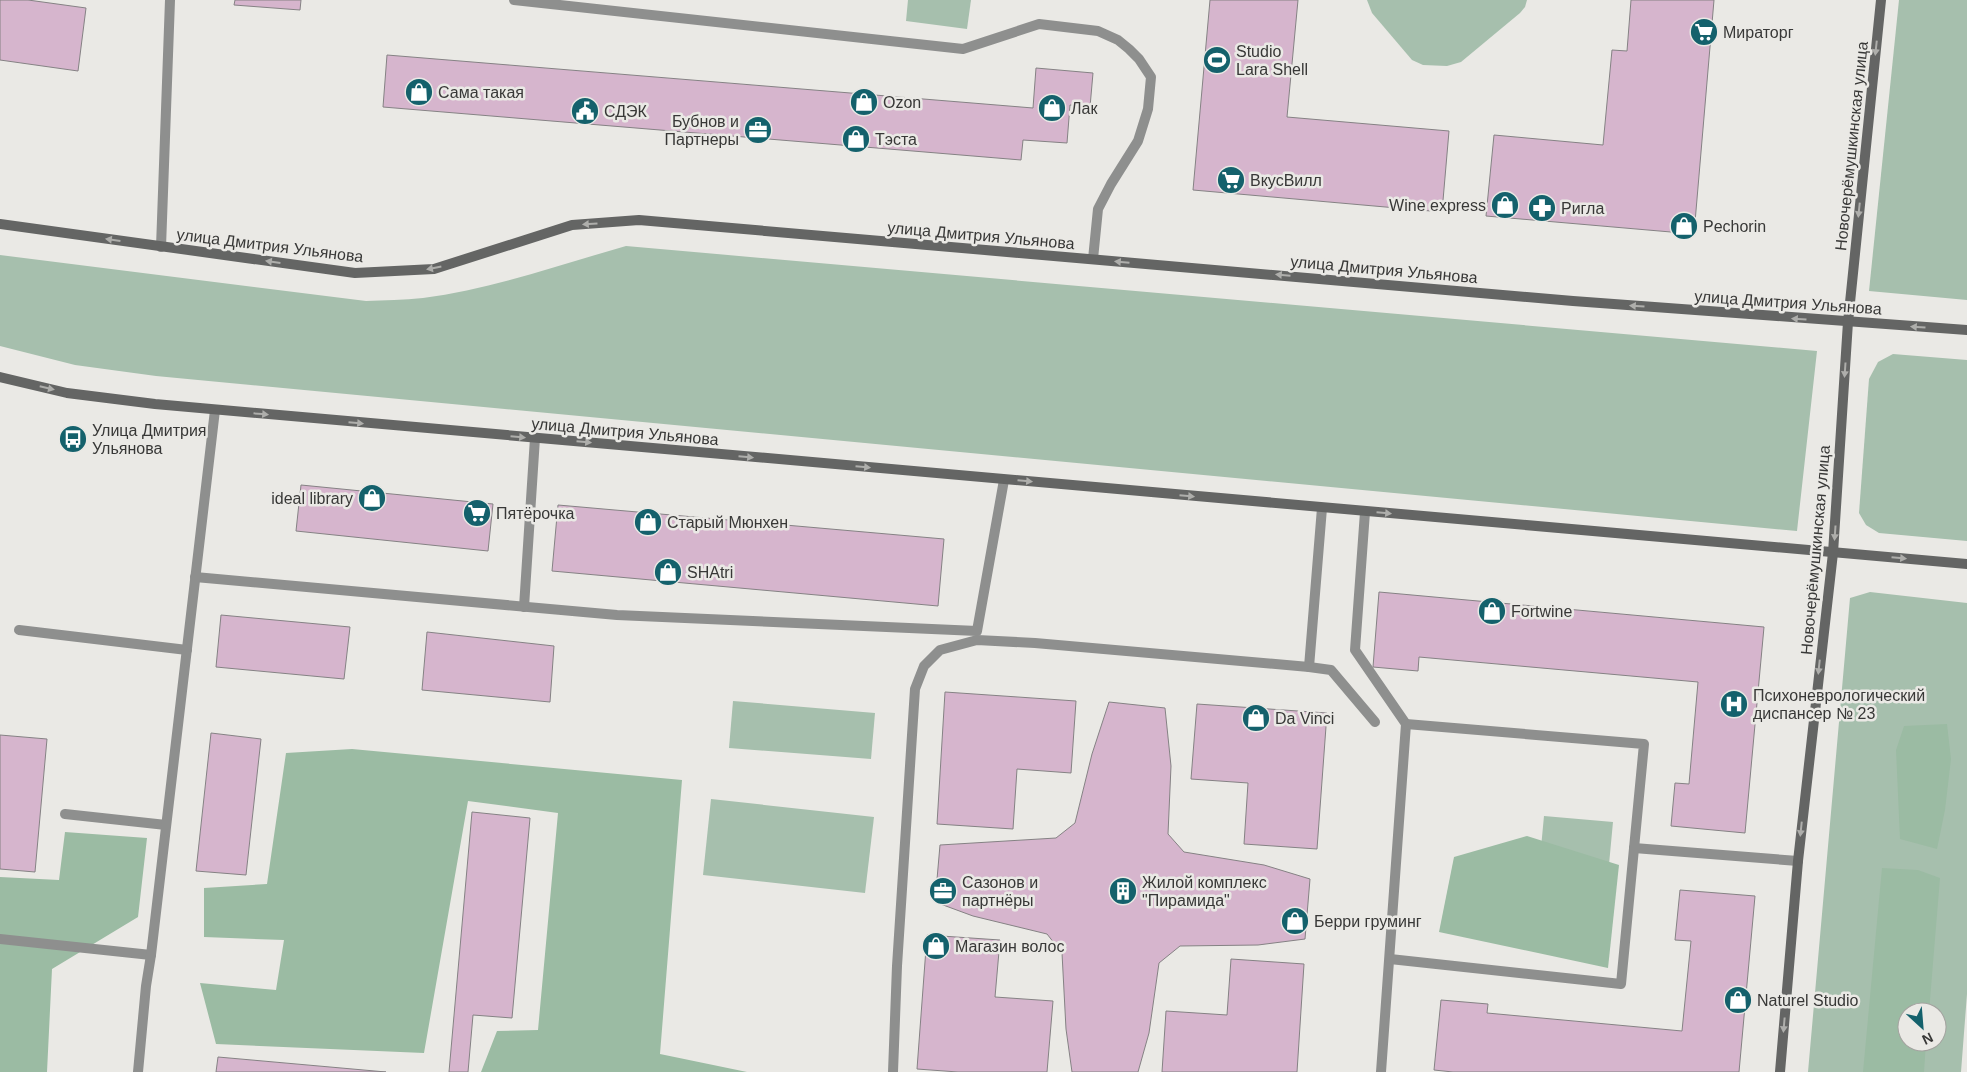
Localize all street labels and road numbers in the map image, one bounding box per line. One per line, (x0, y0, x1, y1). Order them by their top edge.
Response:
street label: Новочерёмушкинская улица (1832, 40, 1871, 252)
street label: улица Дмитрия Ульянова (887, 219, 1075, 252)
street label: улица Дмитрия Ульянова (176, 226, 364, 265)
street label: улица Дмитрия Ульянова (1290, 253, 1478, 286)
street label: улица Дмитрия Ульянова (1694, 287, 1882, 318)
street label: улица Дмитрия Ульянова (531, 415, 719, 448)
street label: Новочерёмушкинская улица (1798, 444, 1833, 656)

